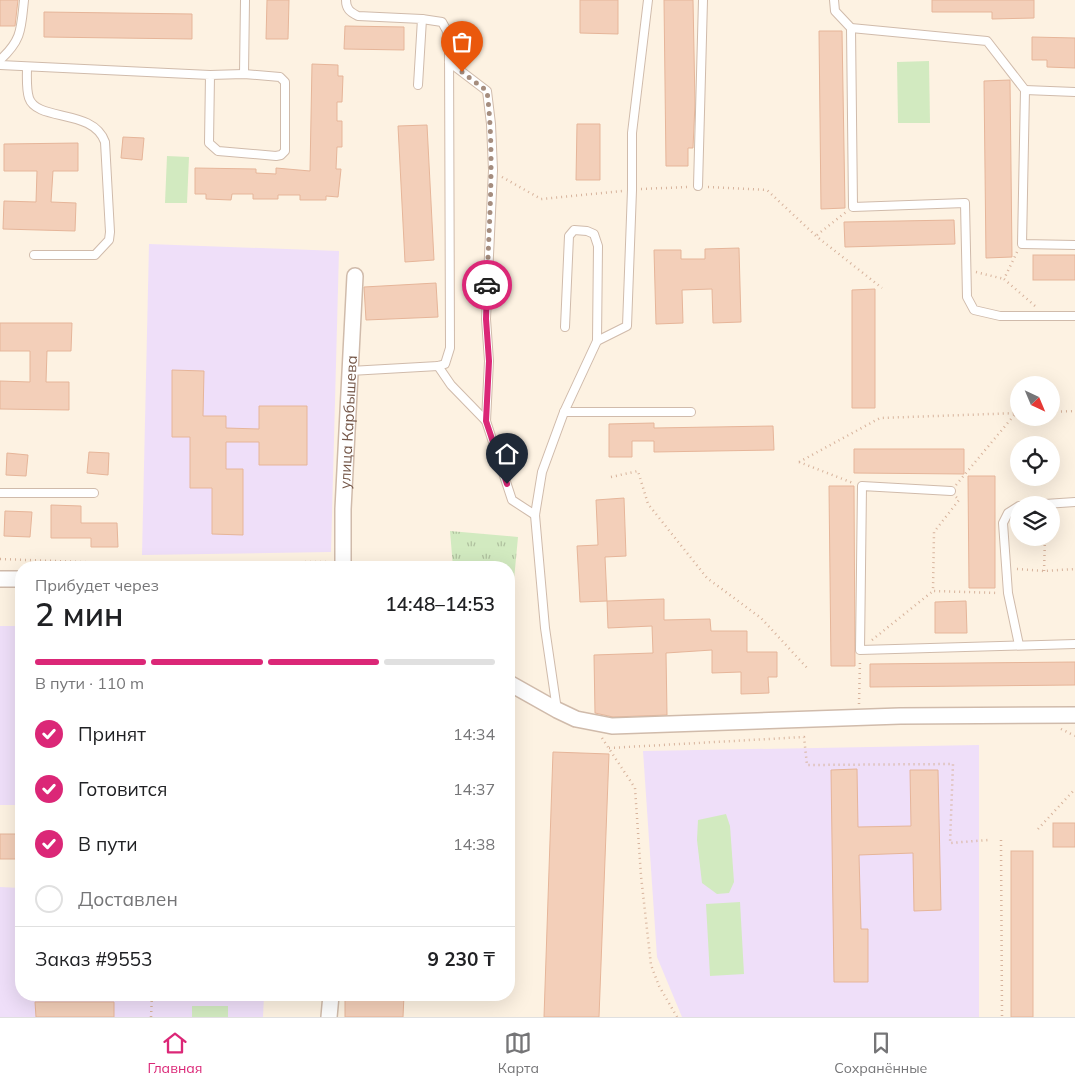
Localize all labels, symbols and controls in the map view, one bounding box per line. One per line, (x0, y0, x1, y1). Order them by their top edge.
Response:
pin (441, 21, 483, 72)
icon: bag (448, 28, 476, 56)
courier (462, 260, 512, 310)
icon: car (473, 271, 501, 299)
street label: улица Карбышева (335, 355, 360, 489)
north arrow (1010, 376, 1060, 426)
map controls (1010, 376, 1060, 546)
pin (486, 433, 528, 484)
button: locate (1010, 436, 1060, 486)
icon: home (493, 440, 521, 468)
button: layers (1010, 496, 1060, 546)
text: Прибудет через (35, 575, 159, 595)
text: 14:48–14:53 (385, 592, 495, 616)
text: 2 мин (35, 594, 123, 634)
text: В пути · 110 m (35, 673, 144, 693)
icon: check (35, 720, 63, 748)
text: Принят (78, 722, 146, 746)
text: 14:34 (453, 724, 495, 744)
icon: check (35, 775, 63, 803)
text: Готовится (78, 777, 168, 801)
text: 14:37 (453, 779, 495, 799)
icon: check (35, 830, 63, 858)
text: В пути (78, 832, 137, 856)
text: 14:38 (453, 834, 495, 854)
text: Доставлен (78, 887, 178, 911)
text: Заказ #9553 (35, 947, 152, 971)
text: 9 230 ₸ (428, 947, 495, 971)
tab: Главная (148, 1029, 203, 1077)
tab: Карта (498, 1029, 539, 1077)
tab: Сохранённые (834, 1029, 927, 1077)

